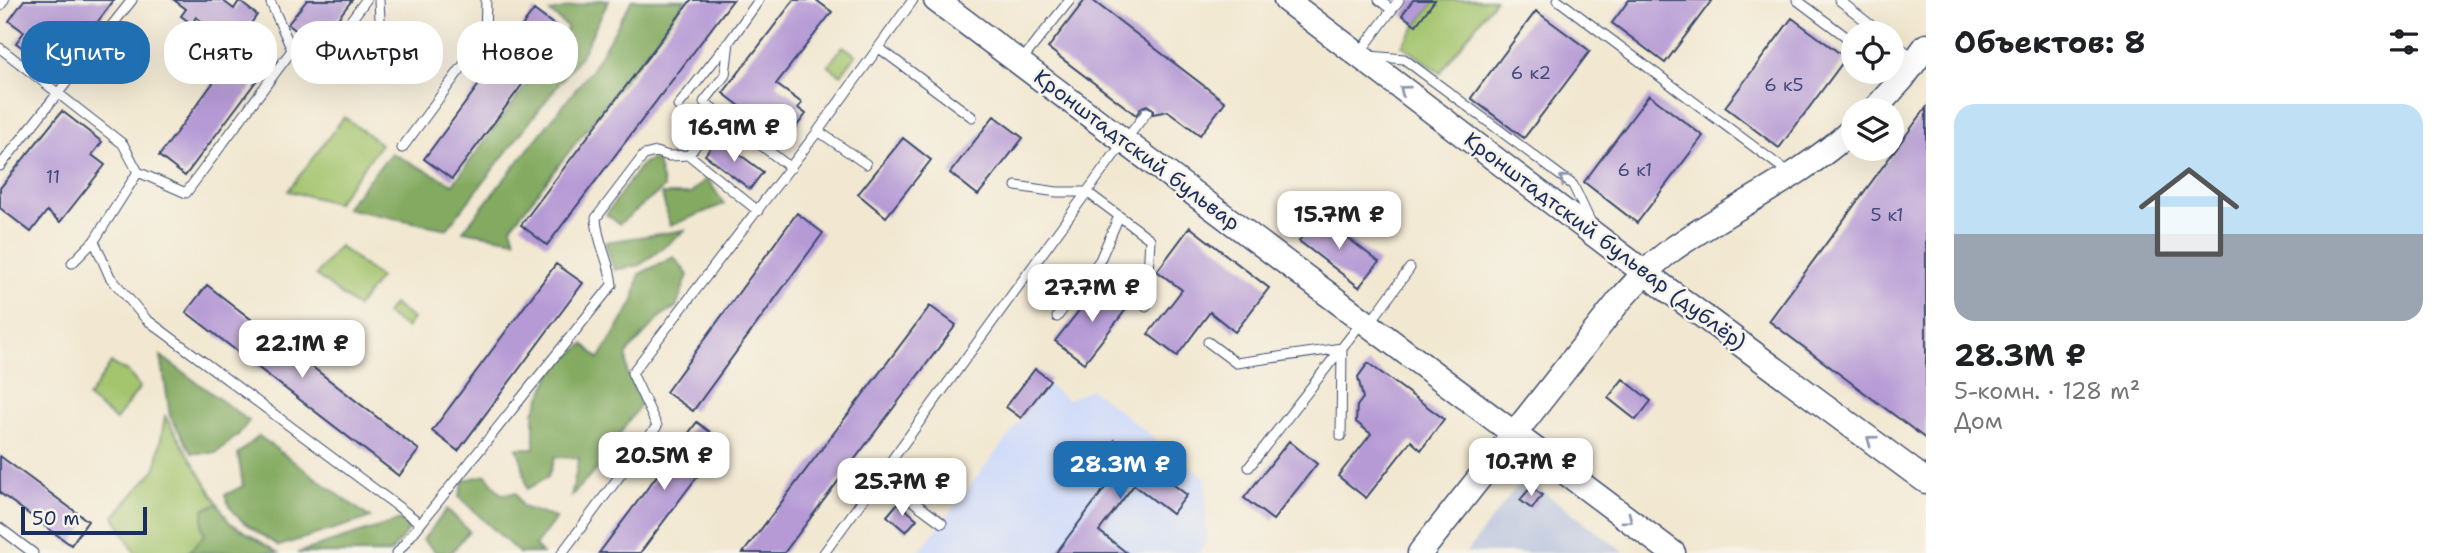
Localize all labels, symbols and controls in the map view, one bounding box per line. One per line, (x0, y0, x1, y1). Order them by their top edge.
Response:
chip: Купить (21, 21, 150, 84)
chip: Снять (164, 21, 277, 84)
chip: Фильтры (291, 21, 443, 84)
chip: Новое (457, 21, 578, 84)
map controls (1841, 21, 1904, 161)
button: locate (1841, 21, 1904, 84)
text: Объектов: 8 (1954, 22, 2146, 63)
icon: filters (2385, 23, 2423, 61)
house number: 6 к2 (1511, 61, 1551, 85)
street label: Кронштадтский бульвар (1028, 63, 1246, 237)
house number: 6 к5 (1764, 73, 1804, 97)
one-way arrow (1399, 85, 1412, 98)
button: layers (1841, 98, 1904, 161)
pin: 16.9M ₽ (669, 104, 799, 164)
text: 16.9M ₽ (688, 112, 780, 142)
street label: Кронштадтский бульвар (дублёр) (1458, 126, 1752, 356)
icon: home (2126, 149, 2252, 275)
house number: 6 к1 (1618, 158, 1652, 182)
house number: 11 (46, 165, 60, 189)
one-way arrow (1560, 175, 1572, 188)
pin: 15.7M ₽ (1274, 191, 1404, 251)
text: 15.7M ₽ (1293, 199, 1385, 229)
house number: 5 к1 (1870, 203, 1904, 227)
pin: 27.7M ₽ (1027, 264, 1157, 324)
text: 27.7M ₽ (1044, 272, 1140, 302)
pin: 22.1M ₽ (237, 320, 367, 380)
text: 22.1M ₽ (255, 328, 349, 358)
text: 28.3M ₽ (1954, 335, 2086, 376)
text: 5-комн. · 128 m² (1954, 376, 2140, 406)
text: Дом (1954, 406, 2003, 436)
pin: 20.5M ₽ (599, 433, 729, 492)
one-way arrow (1866, 436, 1879, 448)
pin: 10.7M ₽ (1466, 438, 1596, 498)
text: 20.5M ₽ (615, 440, 713, 470)
pin: 28.3M ₽ (1055, 442, 1185, 501)
text: 10.7M ₽ (1485, 446, 1577, 476)
text: 28.3M ₽ (1069, 449, 1171, 479)
pin: 25.7M ₽ (837, 458, 967, 518)
text: 25.7M ₽ (853, 466, 951, 496)
scale bar (21, 504, 147, 536)
text: 50 m (32, 506, 80, 531)
one-way arrow (1620, 511, 1632, 524)

